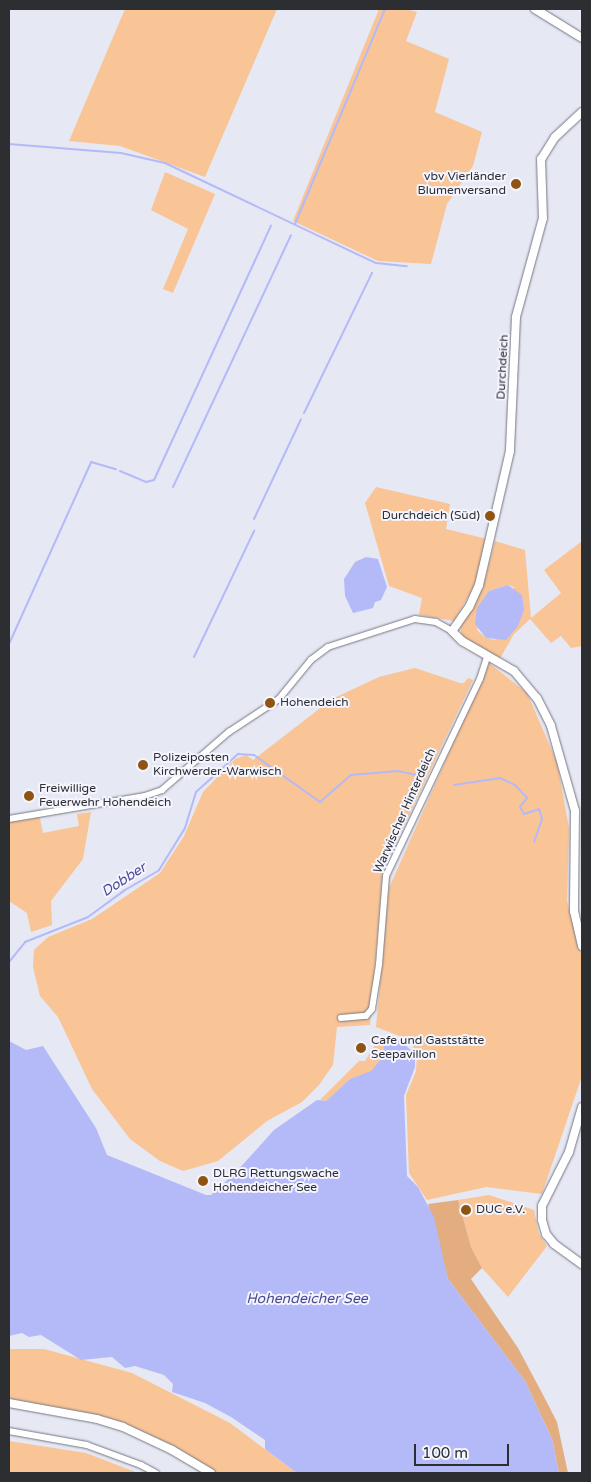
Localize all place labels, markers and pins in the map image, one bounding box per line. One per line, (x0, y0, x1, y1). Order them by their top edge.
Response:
place label: vbv Vierländer Blumenversand (417, 170, 506, 198)
marker: vbv Vierländer Blumenversand (510, 178, 522, 190)
place label: Durchdeich (Süd) (382, 509, 480, 523)
marker: Durchdeich (Süd) (484, 510, 496, 522)
place label: Hohendeich (280, 696, 349, 710)
marker: Hohendeich (264, 697, 276, 709)
place label: Polizeiposten Kirchwerder-Warwisch (153, 751, 281, 779)
marker: Polizeiposten Kirchwerder-Warwisch (137, 759, 149, 771)
place label: Freiwillige Feuerwehr Hohendeich (39, 782, 171, 810)
marker: Freiwillige Feuerwehr Hohendeich (23, 790, 35, 802)
place label: Cafe und Gaststätte Seepavillon (371, 1034, 484, 1062)
marker: Cafe und Gaststätte Seepavillon (355, 1042, 367, 1054)
place label: DLRG Rettungswache Hohendeicher See (213, 1167, 339, 1195)
marker: DLRG Rettungswache Hohendeicher See (197, 1175, 209, 1187)
place label: DUC e.V. (476, 1203, 525, 1217)
marker: DUC e.V. (460, 1204, 472, 1216)

